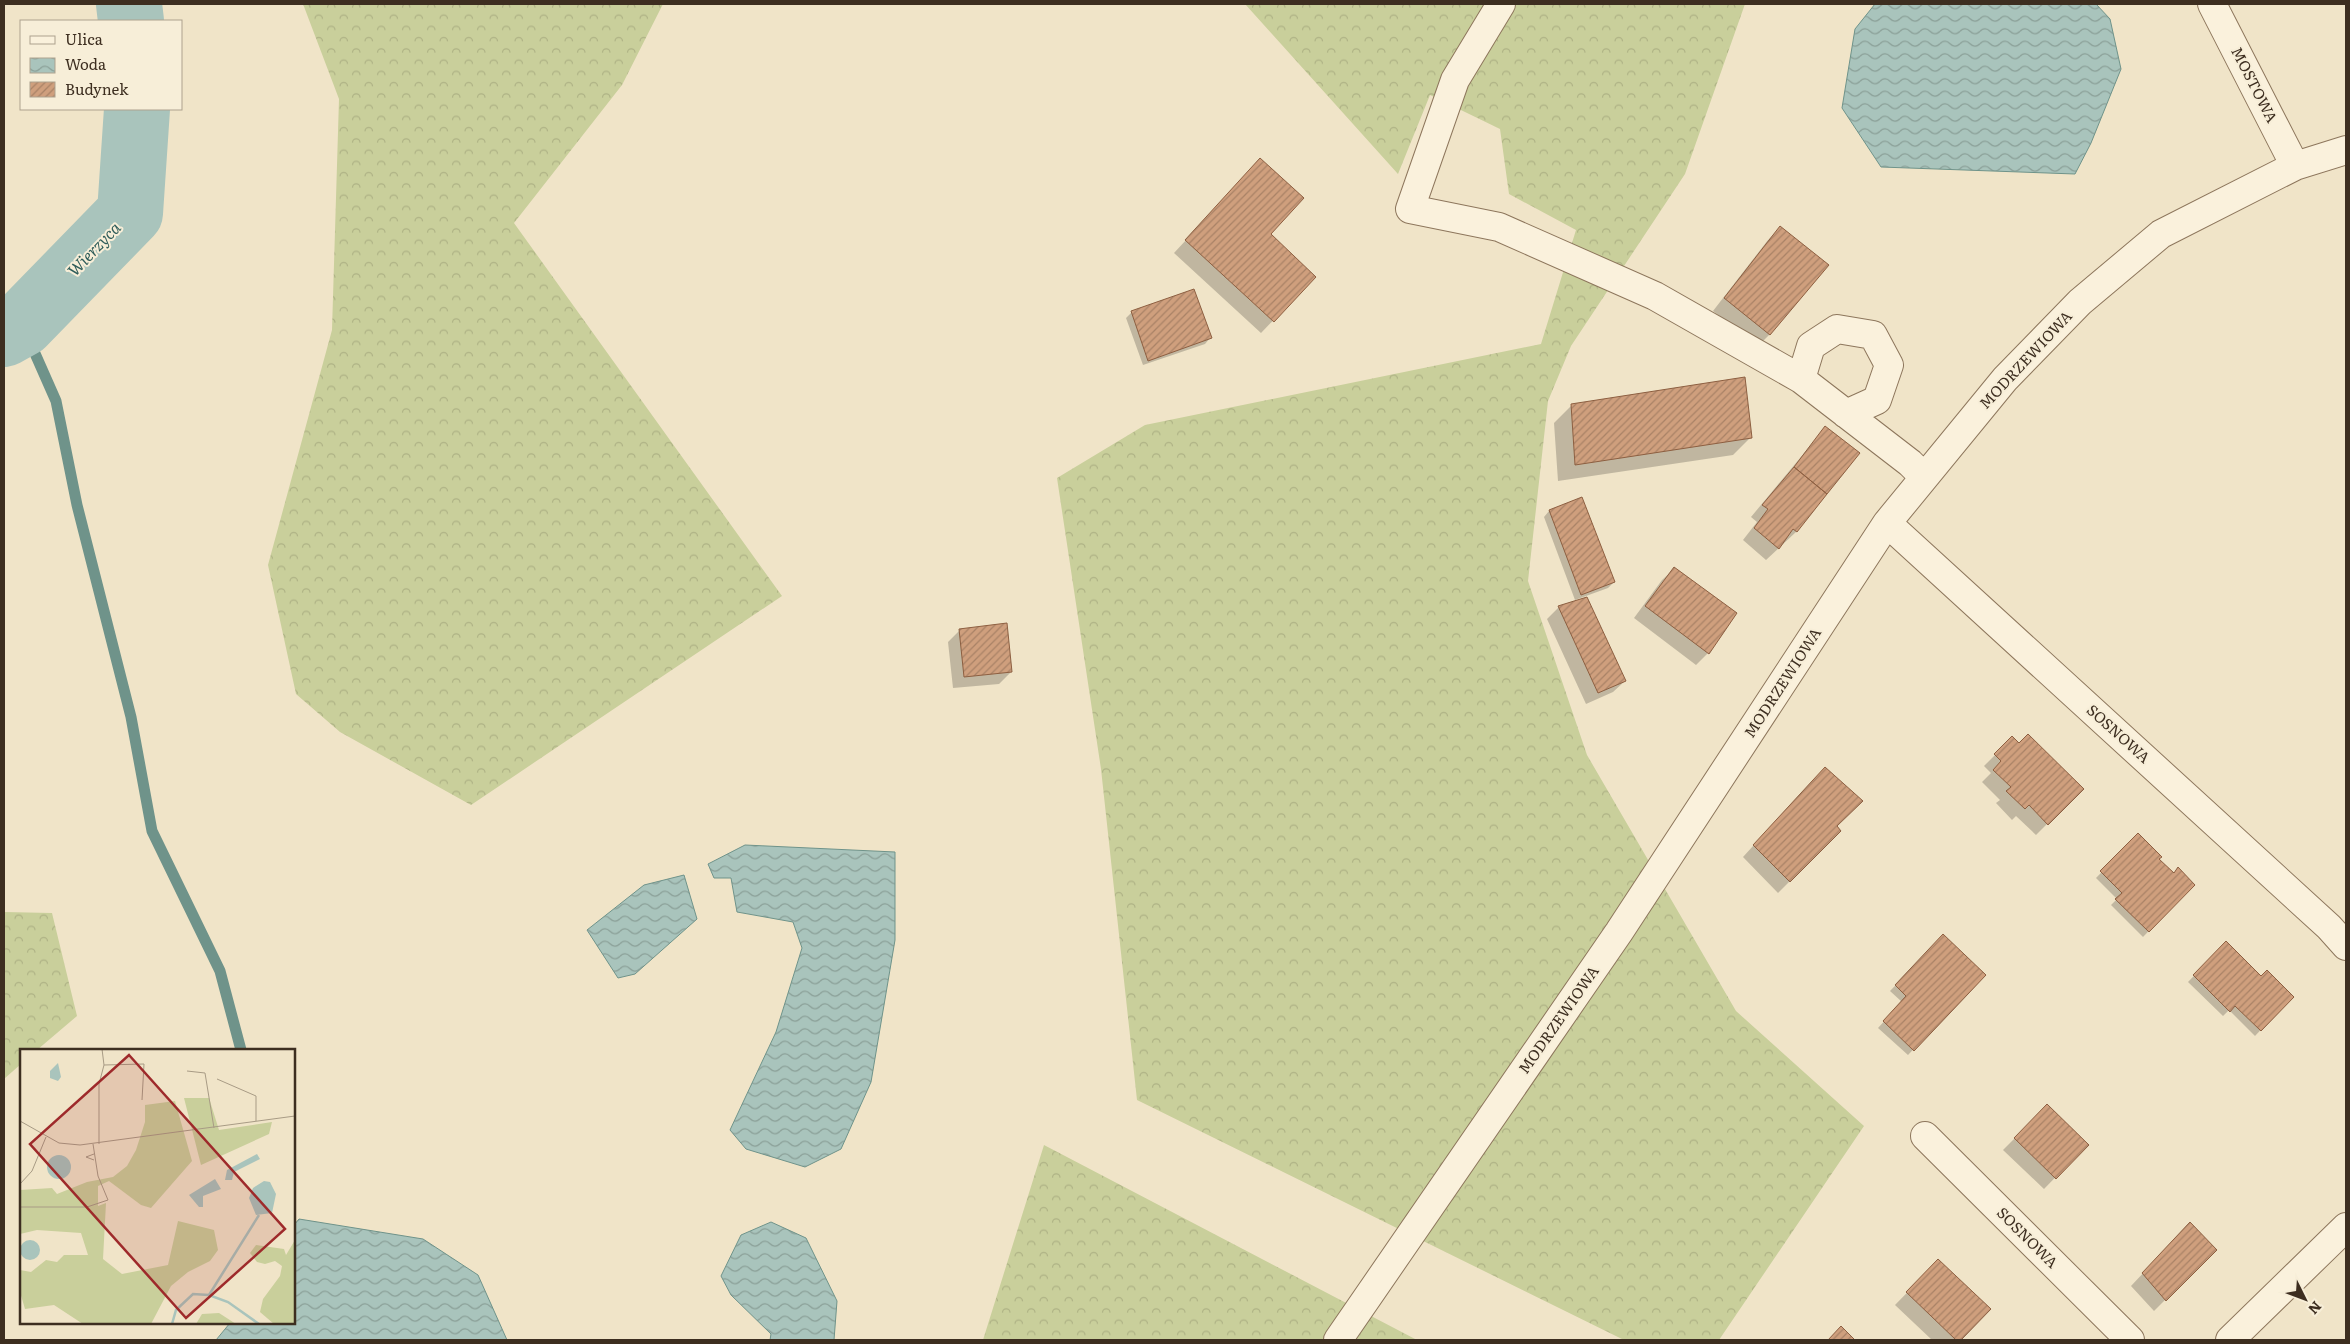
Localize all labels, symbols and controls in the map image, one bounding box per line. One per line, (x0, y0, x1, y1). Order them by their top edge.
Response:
legend (20, 20, 182, 110)
text: Ulica (65, 27, 104, 50)
street label: MOSTOWA (2226, 42, 2284, 126)
text: Woda (65, 52, 107, 75)
text: Budynek (65, 77, 129, 100)
water label: Wierzyca (61, 215, 126, 281)
street label: MODRZEWIOWA (1973, 305, 2077, 413)
street label: MODRZEWIOWA (1737, 623, 1826, 742)
street label: SOSNOWA (2082, 698, 2156, 768)
street label: MODRZEWIOWA (1512, 960, 1604, 1078)
inset map (20, 1049, 295, 1324)
street label: SOSNOWA (1992, 1201, 2064, 1273)
north arrow (2280, 1274, 2330, 1324)
text: N (2304, 1297, 2327, 1320)

